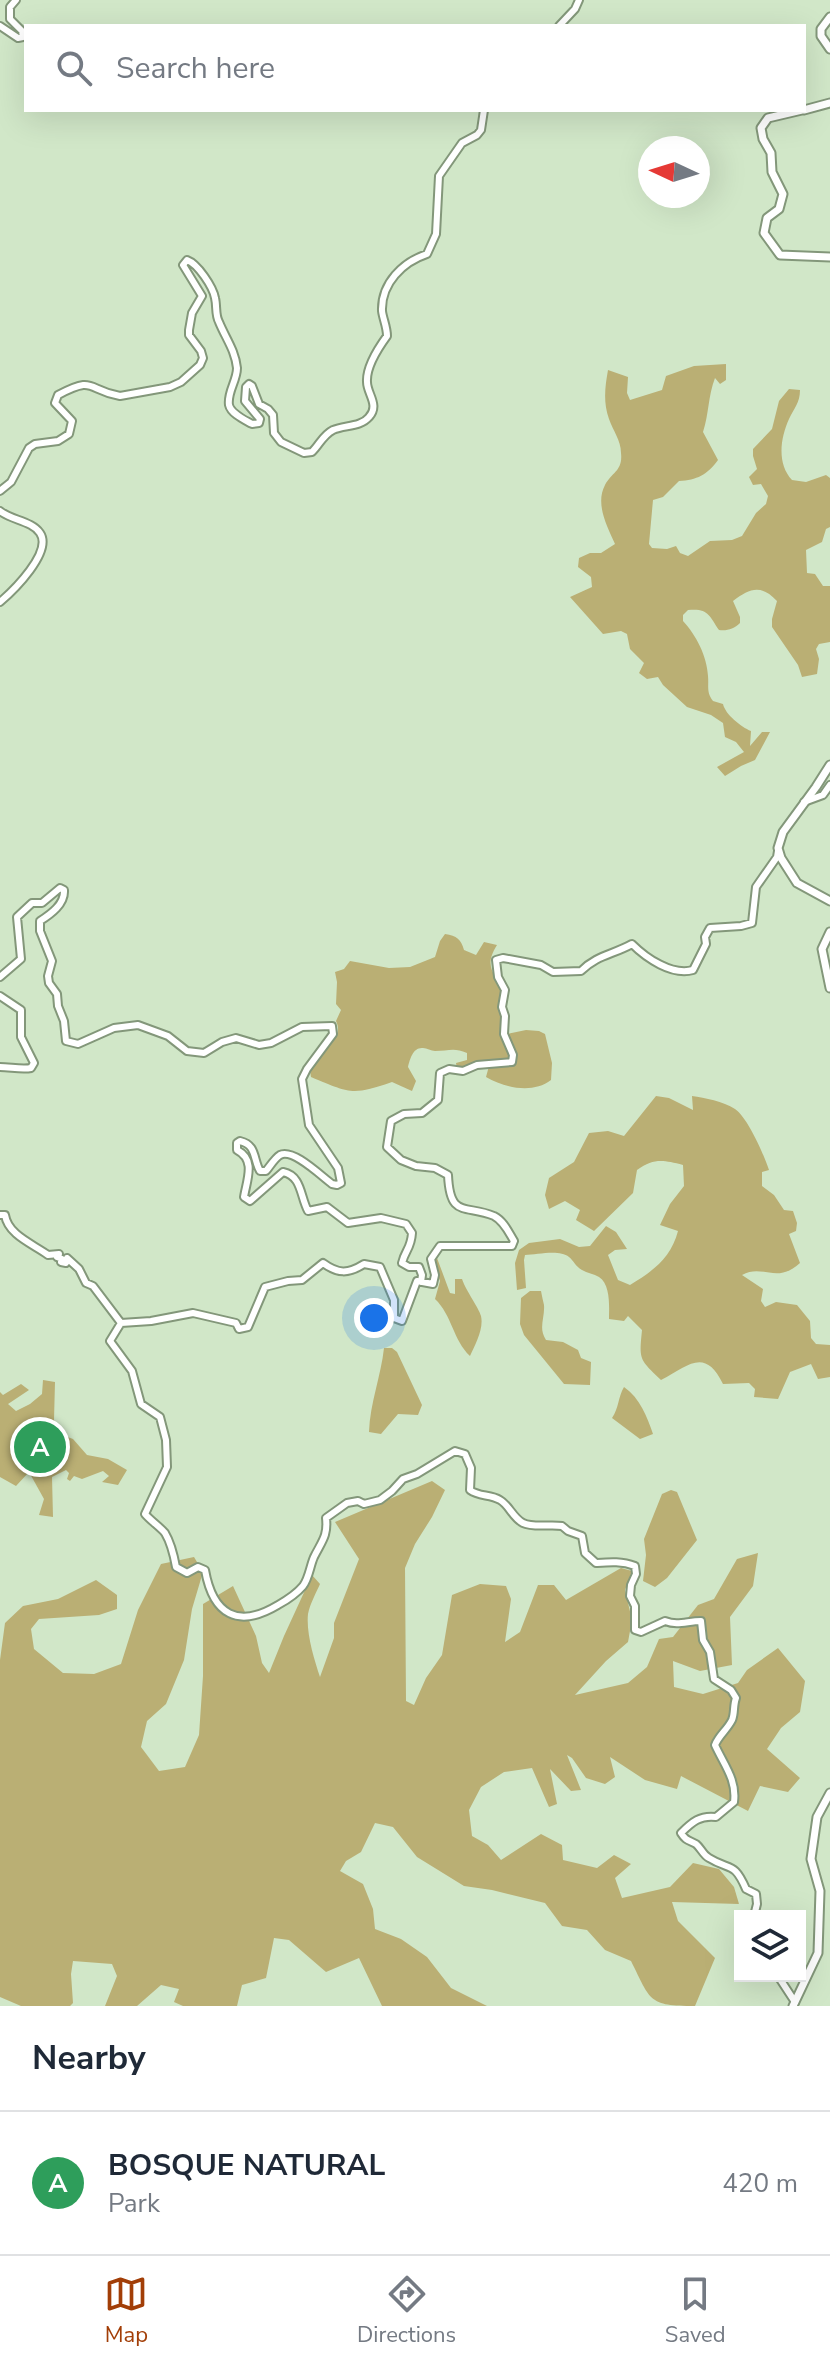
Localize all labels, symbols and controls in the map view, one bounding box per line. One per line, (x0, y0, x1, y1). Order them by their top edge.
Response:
search box (24, 24, 806, 112)
icon: search (52, 46, 96, 90)
text: Search here (116, 48, 275, 89)
north arrow (638, 136, 710, 208)
your location (354, 1298, 394, 1338)
pin: A (14, 1417, 66, 1477)
map controls (734, 1910, 806, 1982)
button: layers (734, 1910, 806, 1982)
text: Nearby (32, 2035, 146, 2081)
text: BOSQUE NATURAL (108, 2145, 385, 2186)
text: A (48, 2166, 68, 2201)
text: 420 m (722, 2166, 798, 2201)
text: Park (108, 2186, 160, 2221)
tab: Map (104, 2272, 148, 2350)
tab: Directions (357, 2272, 456, 2350)
tab: Saved (665, 2272, 726, 2350)

